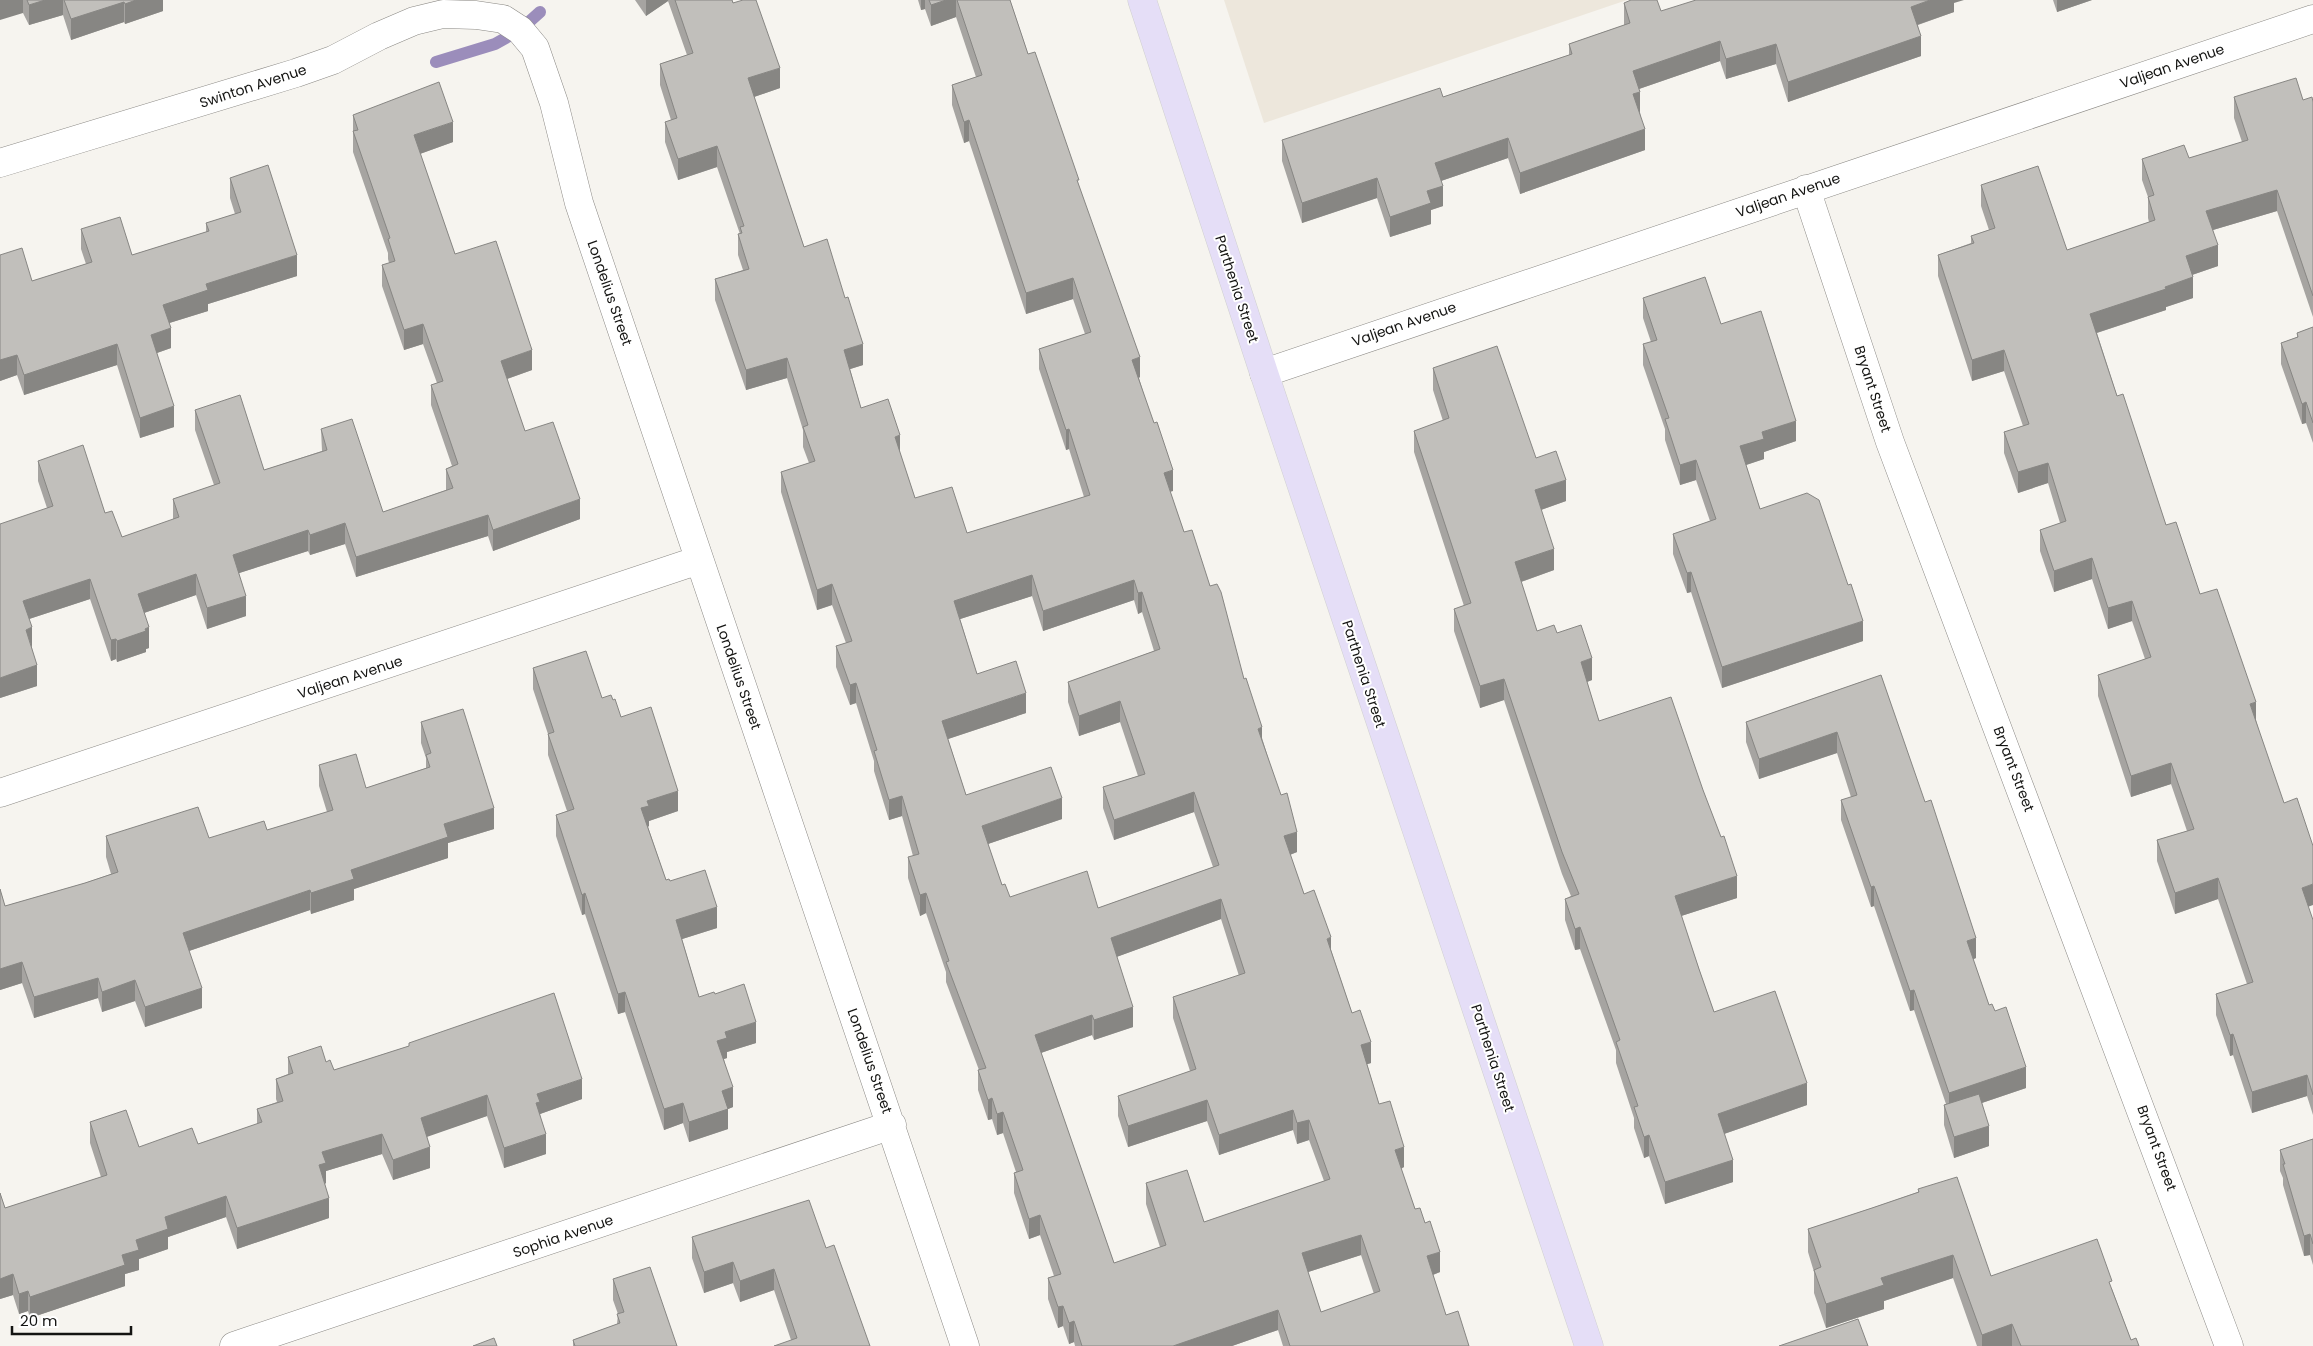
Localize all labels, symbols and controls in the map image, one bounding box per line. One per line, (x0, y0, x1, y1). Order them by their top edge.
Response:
street label: Valjean Avenue (2117, 39, 2227, 93)
street label: Swinton Avenue (197, 59, 309, 113)
street label: Valjean Avenue (1733, 168, 1843, 222)
street label: Parthenia Street (1210, 233, 1264, 345)
street label: Londelius Street (583, 238, 637, 348)
street label: Valjean Avenue (1349, 297, 1459, 351)
street label: Bryant Street (1850, 343, 1896, 435)
street label: Parthenia Street (1337, 618, 1391, 730)
street label: Londelius Street (712, 622, 766, 732)
street label: Valjean Avenue (295, 651, 405, 703)
street label: Bryant Street (1989, 723, 2039, 815)
street label: Parthenia Street (1466, 1002, 1520, 1114)
street label: Londelius Street (843, 1006, 897, 1116)
street label: Bryant Street (2132, 1102, 2182, 1194)
street label: Sophia Avenue (510, 1209, 616, 1263)
scale bar (12, 1304, 131, 1336)
text: 20 m (20, 1310, 58, 1331)

